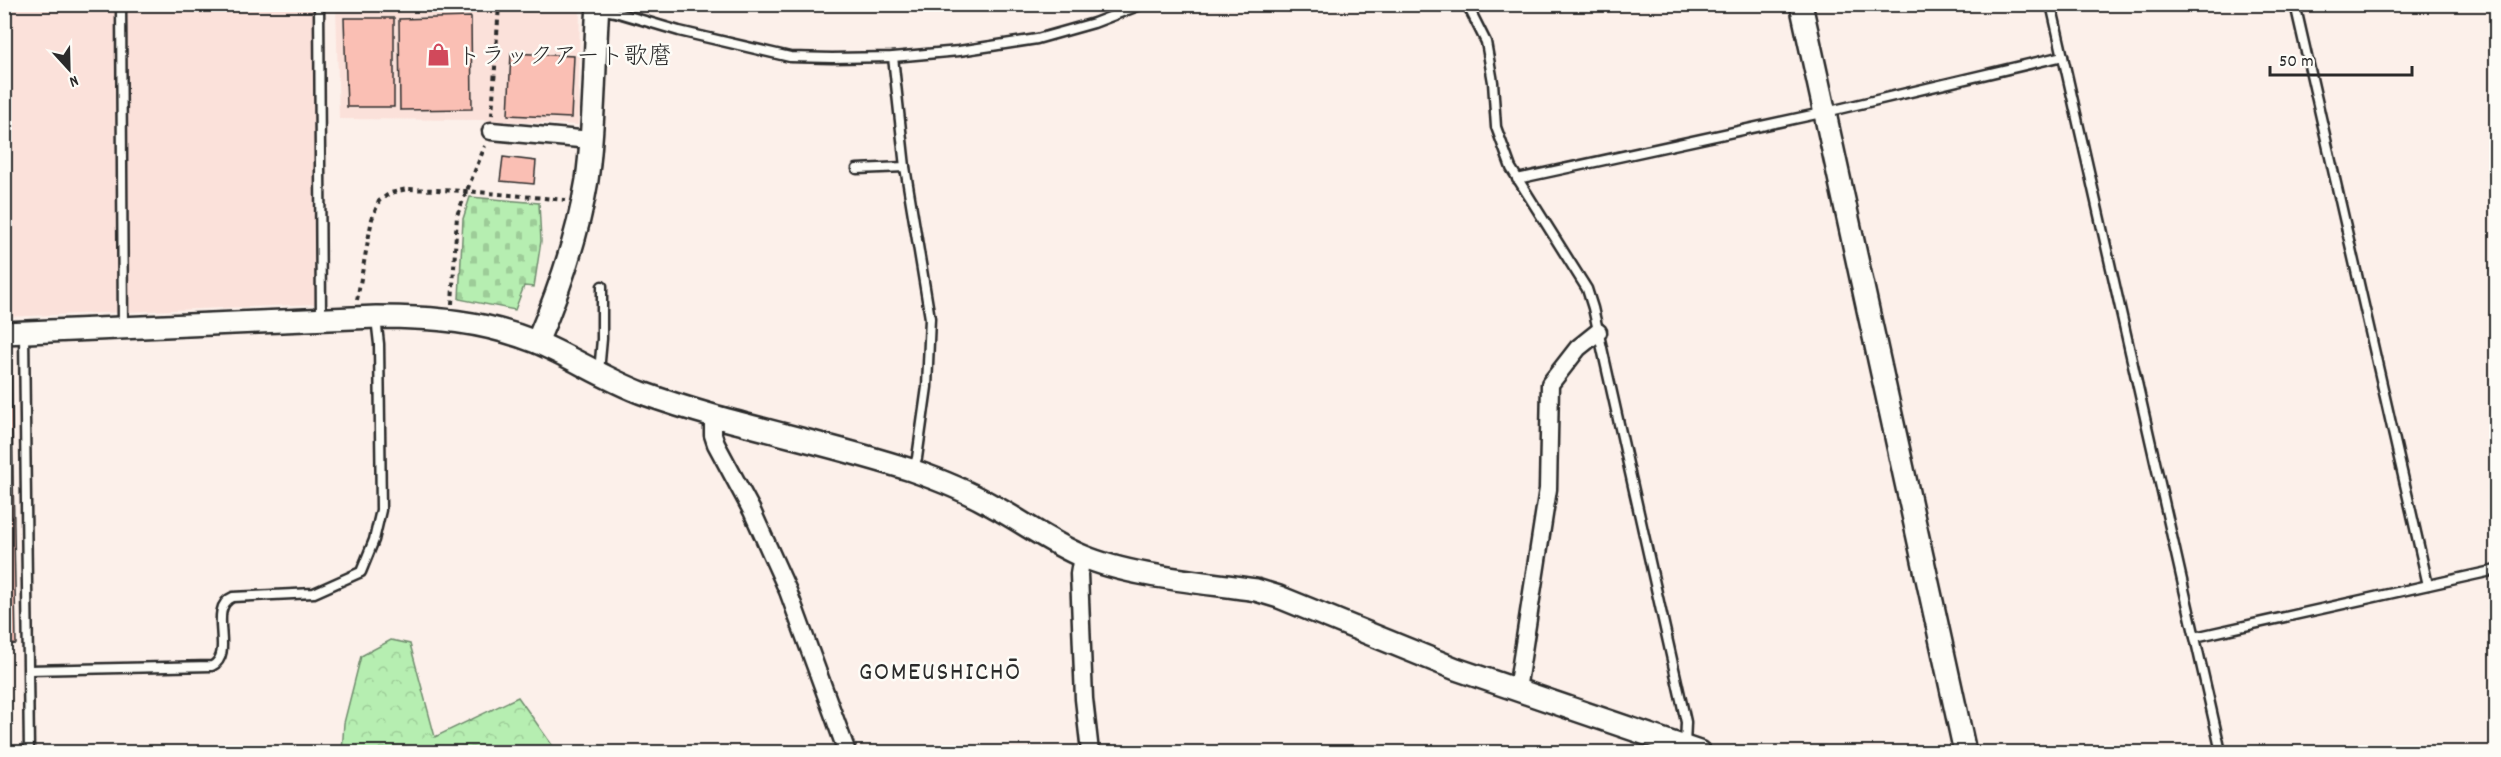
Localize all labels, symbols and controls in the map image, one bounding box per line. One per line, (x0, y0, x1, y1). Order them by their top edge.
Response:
north arrow (39, 39, 99, 99)
scale bar (2270, 39, 2412, 77)
place label: トラックアート歌麿 (457, 41, 672, 75)
shop icon: トラックアート歌麿 (426, 42, 452, 68)
text: 50 m (2279, 50, 2314, 75)
text: N (66, 68, 82, 93)
district label: GOMEUSHICHŌ (859, 654, 1021, 693)

